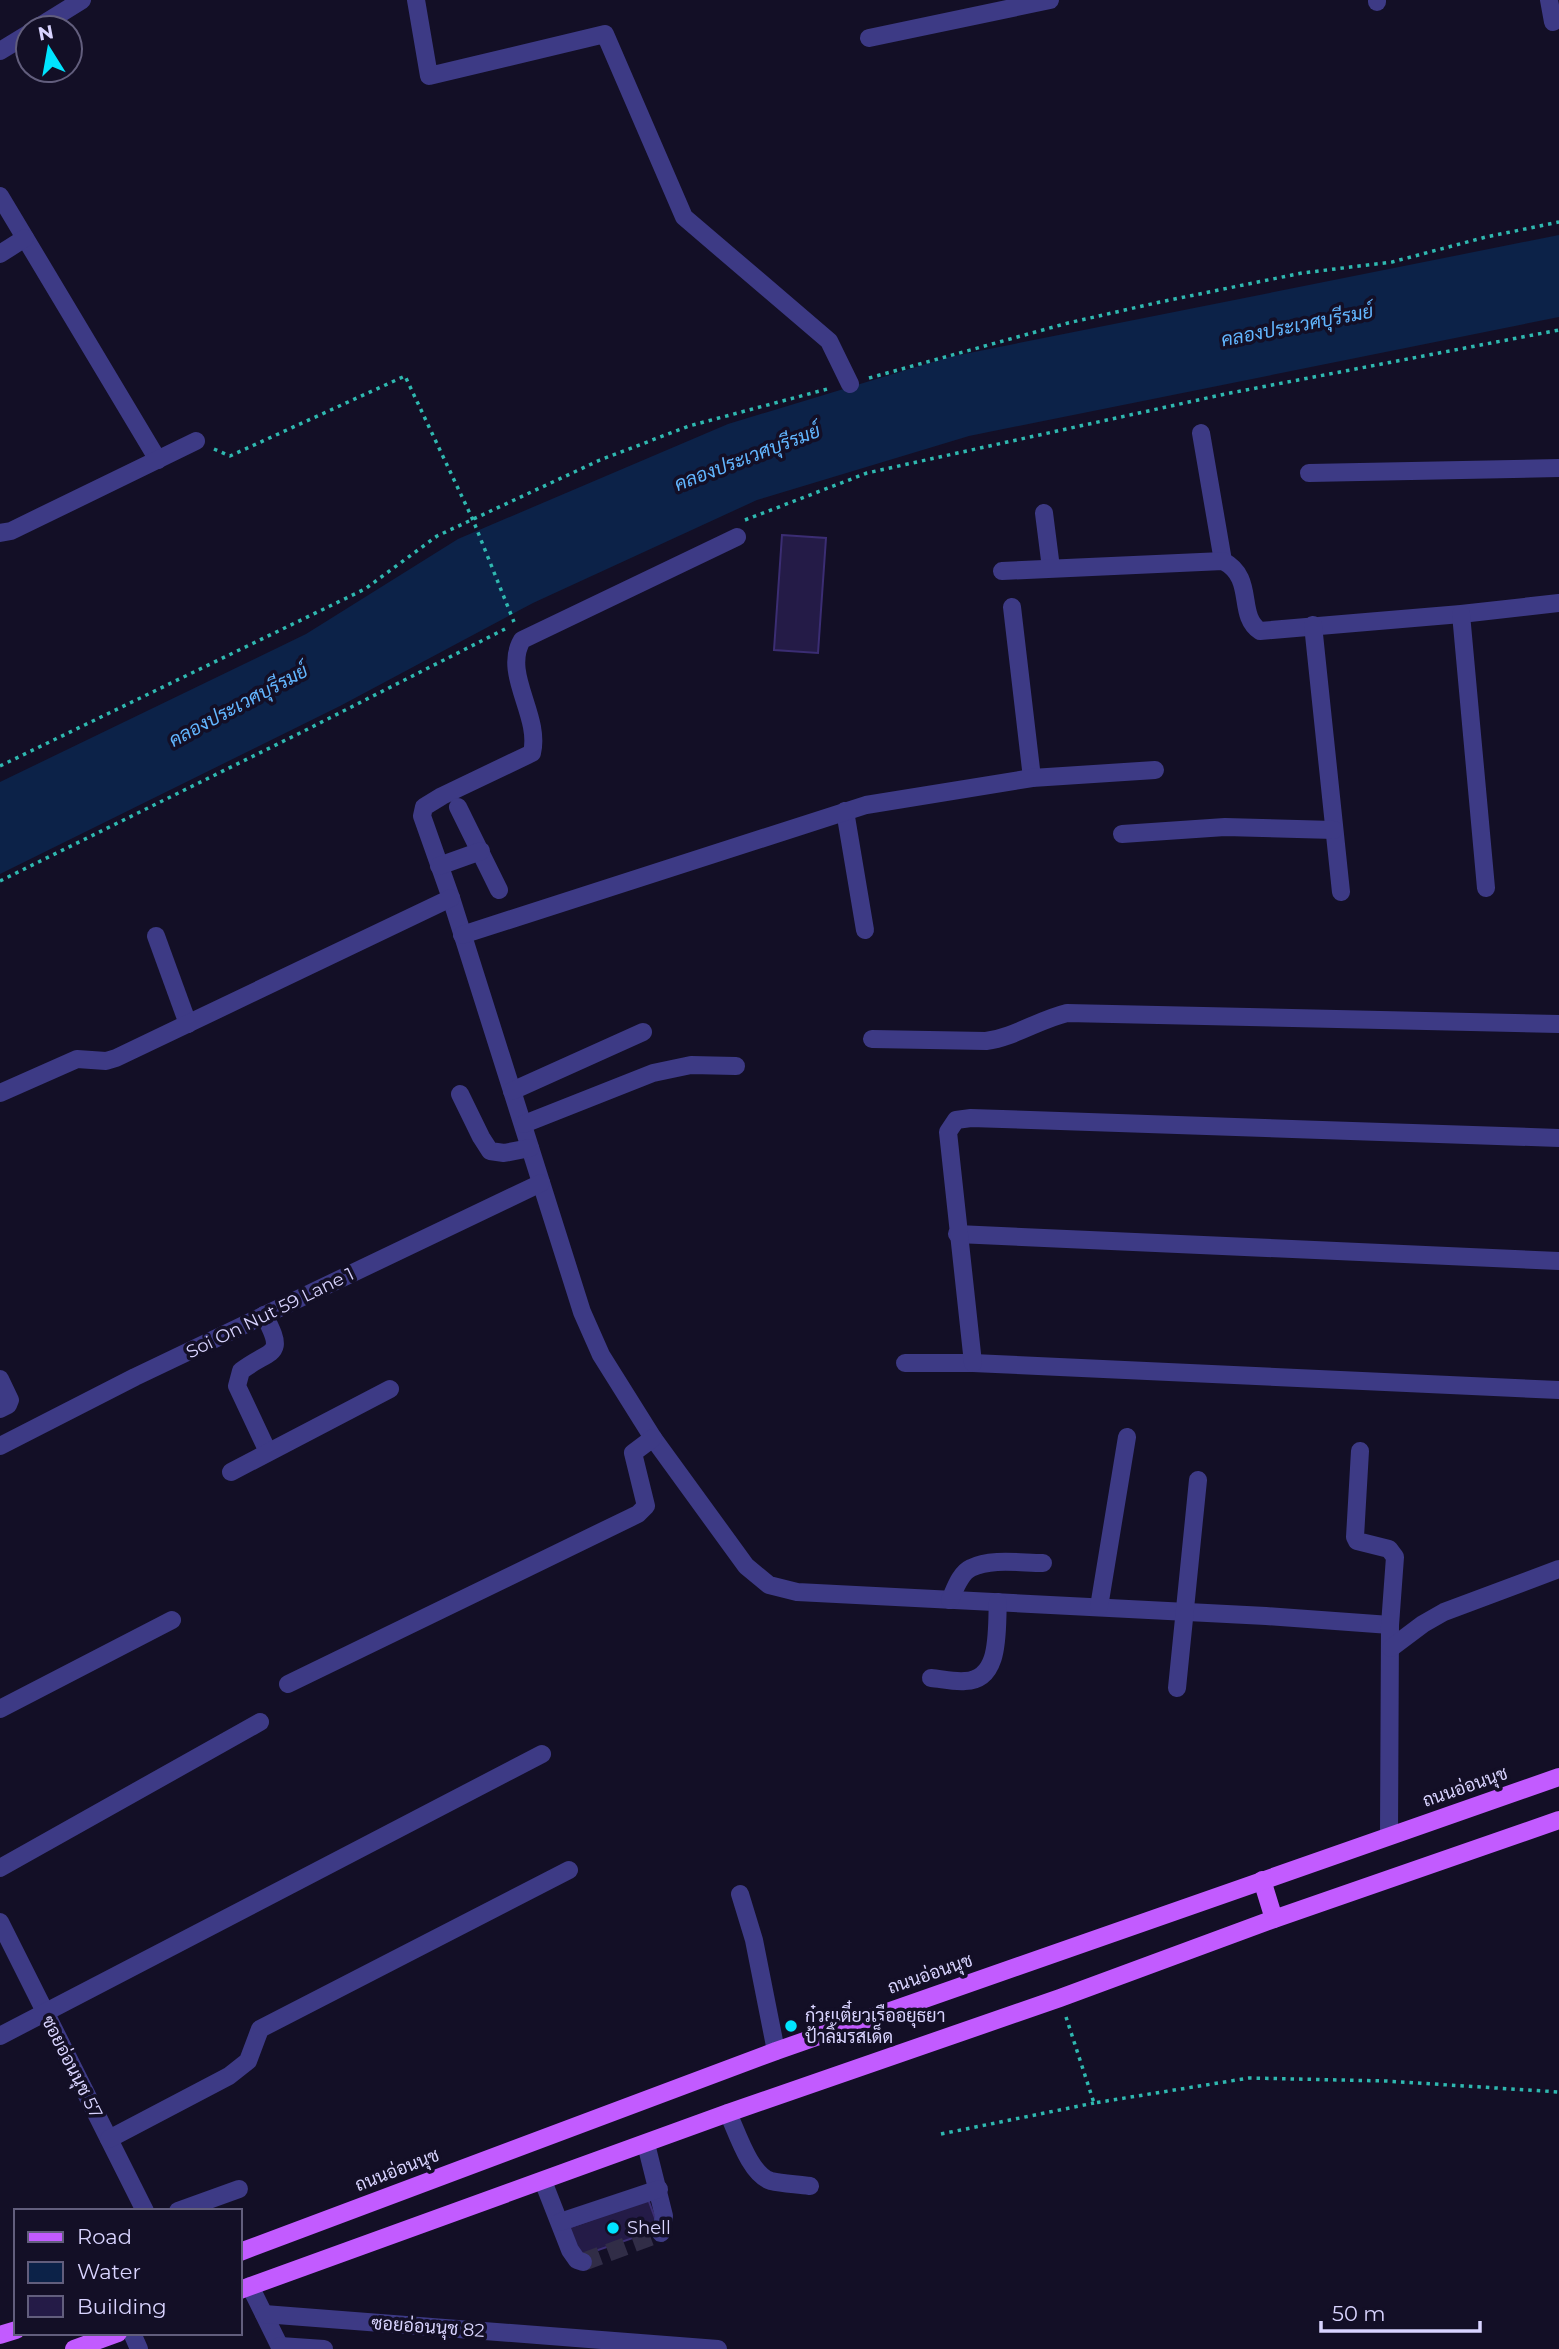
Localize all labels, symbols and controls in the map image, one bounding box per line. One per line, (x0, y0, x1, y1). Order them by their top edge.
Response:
north arrow (14, 14, 84, 84)
text: N (36, 20, 56, 46)
water label: คลองประเวศบุรีรมย์ (1219, 298, 1378, 352)
water label: คลองประเวศบุรีรมย์ (671, 417, 826, 497)
water label: คลองประเวศบุรีรมย์ (164, 657, 315, 753)
street label: Soi On Nut 59 Lane 1 (182, 1263, 358, 1363)
street label: ถนนอ่อนนุช (1419, 1761, 1511, 1813)
street label: ถนนอ่อนนุช (884, 1948, 976, 2000)
place label: ก๋วยเตี๋ยวเรืออยุธยา ป้าลิ้มรสเด็ด (805, 2000, 945, 2048)
street label: ซอยอ่อนนุช 57 (36, 2012, 108, 2122)
marker: ก๋วยเตี๋ยวเรืออยุธยา ป้าลิ้มรสเด็ด (783, 2018, 799, 2034)
street label: ถนนอ่อนนุช (351, 2143, 443, 2197)
legend (14, 2209, 242, 2335)
place label: Shell (627, 2217, 671, 2239)
marker: Shell (605, 2220, 621, 2236)
text: Road (77, 2224, 132, 2249)
text: Water (77, 2259, 141, 2284)
scale bar (1321, 2290, 1480, 2334)
text: Building (77, 2294, 167, 2319)
text: 50 m (1332, 2301, 1386, 2326)
street label: ซอยอ่อนนุช 82 (371, 2311, 485, 2343)

